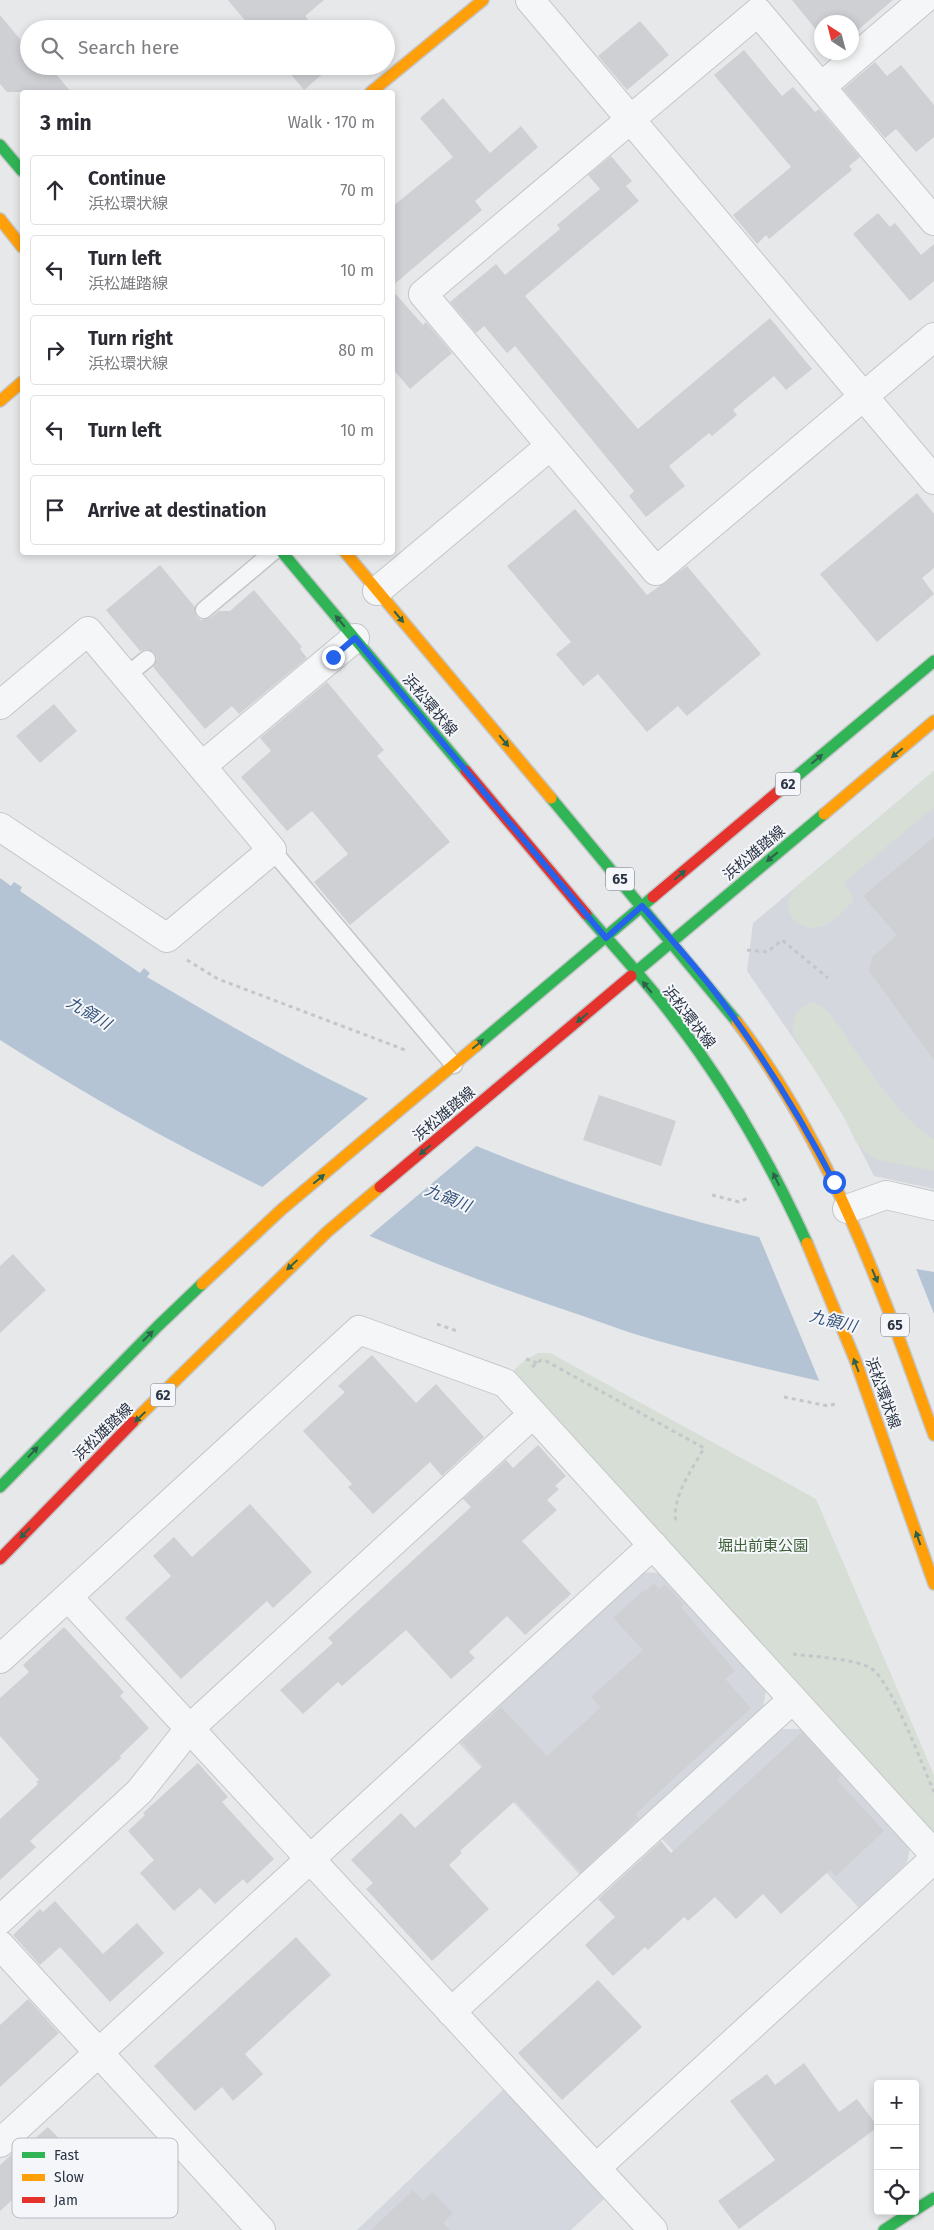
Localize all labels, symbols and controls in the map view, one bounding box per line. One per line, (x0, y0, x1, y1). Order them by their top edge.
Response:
north arrow (814, 15, 859, 60)
search box (20, 20, 395, 75)
icon: search (38, 34, 66, 62)
text: Search here (78, 36, 179, 59)
text: 3 min (40, 110, 92, 136)
text: Walk · 170 m (288, 113, 375, 132)
text: Continue (88, 167, 166, 190)
icon: ahead (41, 176, 69, 204)
text: 70 m (340, 181, 374, 200)
text: 浜松環状線 (88, 194, 168, 213)
text: Turn left (88, 247, 162, 270)
icon: left (41, 256, 69, 284)
text: 10 m (340, 261, 374, 280)
text: 浜松雄踏線 (88, 274, 168, 293)
text: Turn right (88, 327, 173, 350)
icon: right (41, 336, 69, 364)
text: 80 m (338, 341, 374, 360)
text: 浜松環状線 (88, 354, 168, 373)
icon: left (41, 416, 69, 444)
text: Turn left (88, 419, 162, 442)
text: 10 m (340, 421, 374, 440)
icon: arrive (41, 496, 69, 524)
text: Arrive at destination (88, 499, 267, 522)
one-way arrow (393, 610, 405, 622)
one-way arrow (335, 615, 346, 627)
route end (322, 646, 345, 669)
street label: 浜松環状線 (399, 670, 461, 740)
one-way arrow (498, 734, 509, 747)
one-way arrow (890, 747, 903, 758)
one-way arrow (811, 753, 823, 765)
road number: 62 (776, 772, 800, 796)
street label: 浜松雄踏線 (719, 822, 789, 884)
one-way arrow (766, 852, 779, 863)
road number: 65 (606, 868, 634, 891)
one-way arrow (674, 870, 686, 881)
one-way arrow (642, 981, 653, 993)
street label: 浜松環状線 (659, 982, 719, 1052)
water label: 九領川 (64, 992, 116, 1035)
one-way arrow (576, 1012, 588, 1024)
one-way arrow (472, 1039, 485, 1050)
street label: 浜松雄踏線 (409, 1083, 479, 1145)
one-way arrow (419, 1144, 432, 1155)
route start (823, 1171, 846, 1194)
one-way arrow (772, 1172, 781, 1187)
one-way arrow (312, 1173, 324, 1185)
water label: 九領川 (422, 1180, 476, 1217)
one-way arrow (286, 1259, 298, 1271)
one-way arrow (871, 1269, 879, 1284)
water label: 九領川 (807, 1306, 861, 1337)
road number: 65 (881, 1314, 909, 1336)
one-way arrow (141, 1330, 153, 1342)
street label: 浜松環状線 (862, 1355, 904, 1431)
one-way arrow (852, 1357, 860, 1372)
road number: 62 (150, 1384, 176, 1406)
street label: 浜松雄踏線 (70, 1399, 136, 1465)
one-way arrow (134, 1411, 146, 1423)
one-way arrow (27, 1446, 39, 1458)
one-way arrow (19, 1526, 31, 1538)
one-way arrow (914, 1530, 921, 1545)
park label: 堀出前東公園 (718, 1537, 808, 1555)
map controls (874, 2080, 919, 2215)
button: + (874, 2080, 919, 2125)
button: − (874, 2125, 919, 2170)
legend (12, 2138, 178, 2218)
text: Fast (54, 2147, 80, 2164)
text: Slow (54, 2169, 84, 2186)
button: locate (874, 2170, 919, 2215)
text: Jam (54, 2192, 78, 2209)

